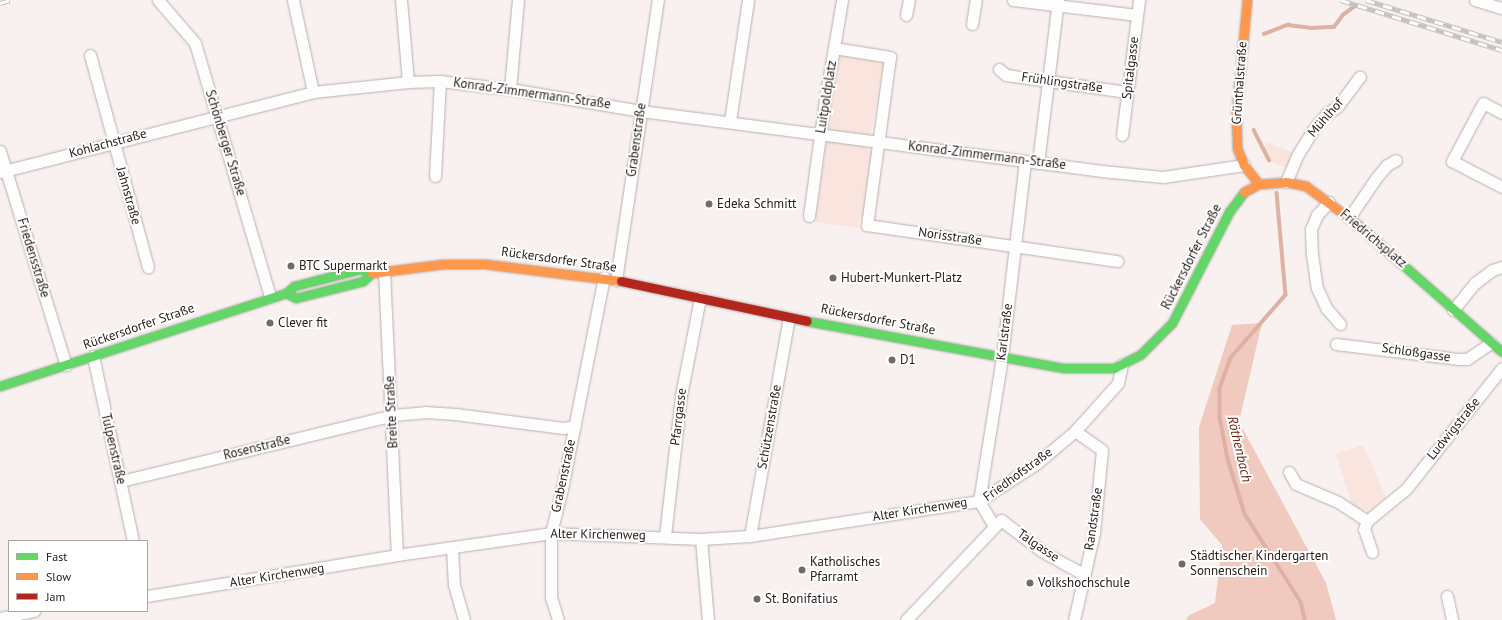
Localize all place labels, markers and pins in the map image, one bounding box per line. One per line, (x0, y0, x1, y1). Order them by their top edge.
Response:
place label: Edeka Schmitt (717, 196, 796, 212)
marker: Edeka Schmitt (704, 199, 714, 209)
place label: BTC Supermarkt (299, 258, 388, 274)
marker: BTC Supermarkt (286, 261, 296, 271)
place label: Hubert-Munkert-Platz (841, 270, 962, 286)
marker: Hubert-Munkert-Platz (828, 273, 838, 283)
place label: Clever fit (278, 315, 328, 331)
marker: Clever fit (265, 318, 275, 328)
place label: D1 (900, 352, 916, 368)
marker: D1 (887, 355, 897, 365)
place label: Städtischer Kindergarten Sonnenschein (1190, 549, 1328, 580)
place label: Katholisches Pfarramt (810, 555, 880, 586)
marker: Städtischer Kindergarten Sonnenschein (1177, 559, 1187, 569)
marker: Katholisches Pfarramt (797, 565, 807, 575)
place label: Volkshochschule (1038, 575, 1130, 591)
marker: Volkshochschule (1025, 578, 1035, 588)
place label: St. Bonifatius (765, 591, 839, 607)
marker: St. Bonifatius (752, 594, 762, 604)

